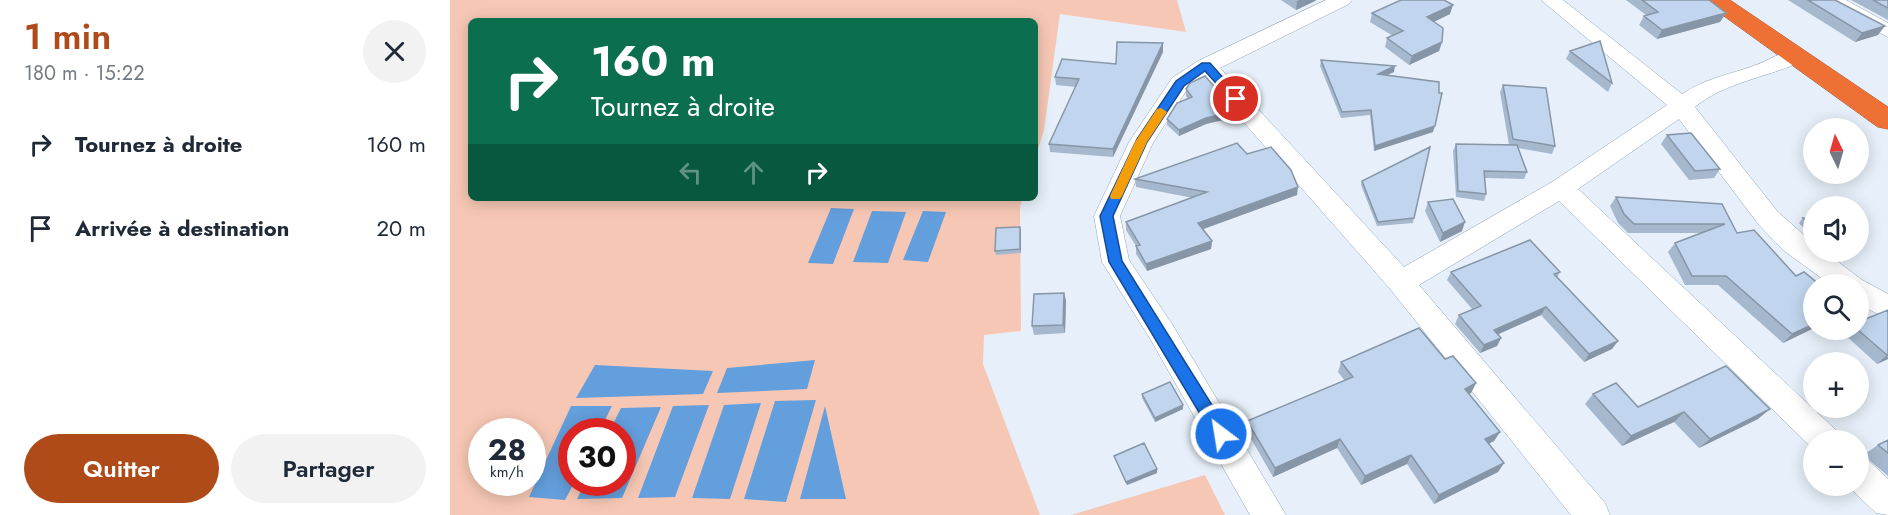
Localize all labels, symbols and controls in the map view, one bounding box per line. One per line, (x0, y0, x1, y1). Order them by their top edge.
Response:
text: 1 min (24, 10, 111, 62)
button: close (363, 20, 426, 83)
text: 160 m (591, 31, 715, 92)
icon: right (492, 42, 570, 120)
text: 180 m · 15:22 (24, 59, 145, 88)
pin (1210, 73, 1261, 124)
icon: arrive (1219, 82, 1252, 115)
text: Tournez à droite (591, 87, 775, 126)
north arrow (1803, 118, 1869, 184)
map controls (1803, 118, 1869, 496)
icon: right (24, 128, 57, 161)
text: Tournez à droite (75, 128, 242, 160)
text: 160 m (366, 128, 426, 160)
icon: left (674, 156, 707, 189)
icon: ahead (737, 156, 770, 189)
icon: right (800, 156, 833, 189)
button: sound (1803, 196, 1869, 262)
icon: arrive (24, 212, 57, 245)
text: Arrivée à destination (75, 212, 289, 244)
text: 20 m (377, 212, 426, 244)
button: search (1803, 274, 1869, 340)
button: + (1803, 352, 1869, 418)
position arrow (1189, 402, 1253, 466)
speed limit sign: 30 (558, 418, 636, 496)
text: 28 (488, 428, 526, 471)
button: − (1803, 430, 1869, 496)
button: Quitter (24, 434, 219, 503)
button: Partager (231, 434, 426, 503)
text: km/h (490, 461, 524, 483)

